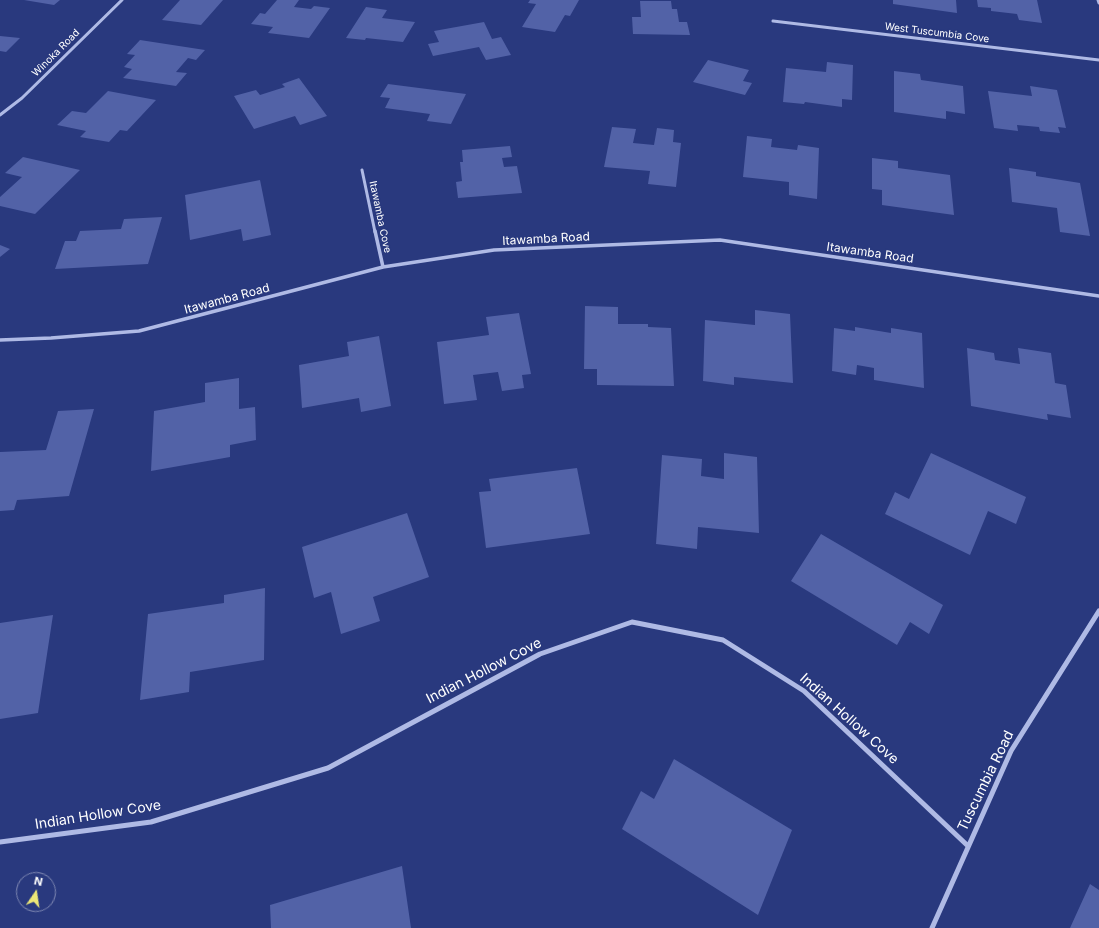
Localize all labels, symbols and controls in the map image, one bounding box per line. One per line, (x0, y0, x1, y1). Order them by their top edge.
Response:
street label: West Tuscumbia Cove (884, 21, 990, 45)
street label: Winoka Road (30, 27, 82, 79)
street label: Itawamba Cove (367, 180, 393, 254)
street label: Itawamba Road (502, 230, 590, 248)
street label: Itawamba Road (826, 240, 914, 266)
street label: Itawamba Road (183, 281, 271, 317)
street label: Indian Hollow Cove (423, 635, 545, 707)
street label: Indian Hollow Cove (796, 670, 902, 768)
street label: Tuscumbia Road (954, 728, 1018, 834)
street label: Indian Hollow Cove (34, 797, 162, 833)
north arrow (16, 872, 56, 912)
text: N (33, 874, 44, 889)

